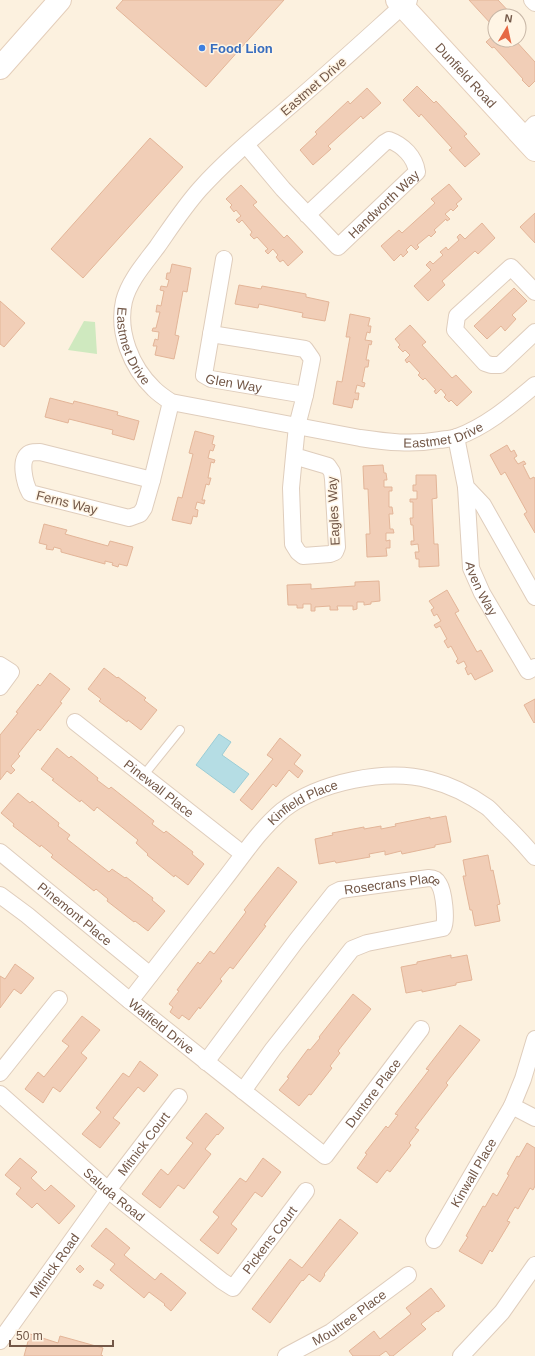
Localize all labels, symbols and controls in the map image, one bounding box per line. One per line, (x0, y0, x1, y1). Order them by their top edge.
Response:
north arrow (487, 8, 527, 48)
text: N (504, 12, 513, 25)
street label: Dunfield Road (432, 40, 499, 111)
place label: Food Lion (210, 41, 273, 56)
marker: Food Lion (197, 43, 207, 53)
street label: Eastmet Drive (278, 54, 349, 119)
street label: Handworth Way (345, 167, 423, 241)
street label: Eastmet Drive (114, 307, 153, 388)
street label: Glen Way (203, 370, 263, 396)
street label: Eastmet Drive (403, 419, 486, 451)
street label: Eagles Way (324, 476, 343, 546)
street label: Ferns Way (35, 488, 99, 517)
street label: Aven Way (463, 561, 501, 619)
street label: Pinewall Place (121, 756, 197, 821)
street label: Kinfield Place (265, 777, 340, 828)
street label: Rosecrans Place (343, 871, 445, 897)
street label: Pinemont Place (35, 879, 115, 949)
street label: Walfield Drive (125, 996, 197, 1057)
street label: Duntore Place (342, 1056, 404, 1131)
street label: Mitnick Court (115, 1109, 173, 1179)
street label: Kinwall Place (448, 1136, 500, 1210)
street label: Saluda Road (80, 1165, 148, 1224)
street label: Pickens Court (239, 1203, 300, 1277)
street label: Mitnick Road (27, 1231, 82, 1301)
street label: Moultree Place (310, 1287, 389, 1349)
scale bar (10, 1322, 113, 1348)
text: 50 m (16, 1329, 43, 1343)

